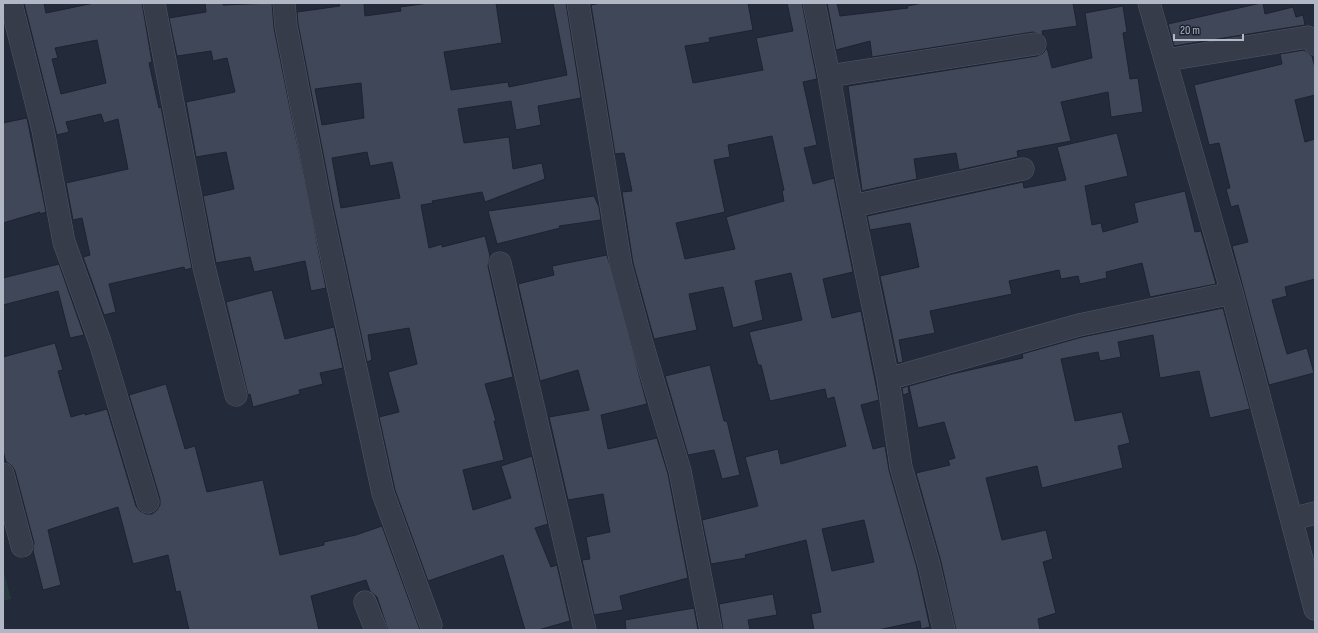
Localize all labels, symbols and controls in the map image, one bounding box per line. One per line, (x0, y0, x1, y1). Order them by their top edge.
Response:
scale bar (1174, 16, 1243, 42)
text: 20 m (1180, 23, 1200, 38)

